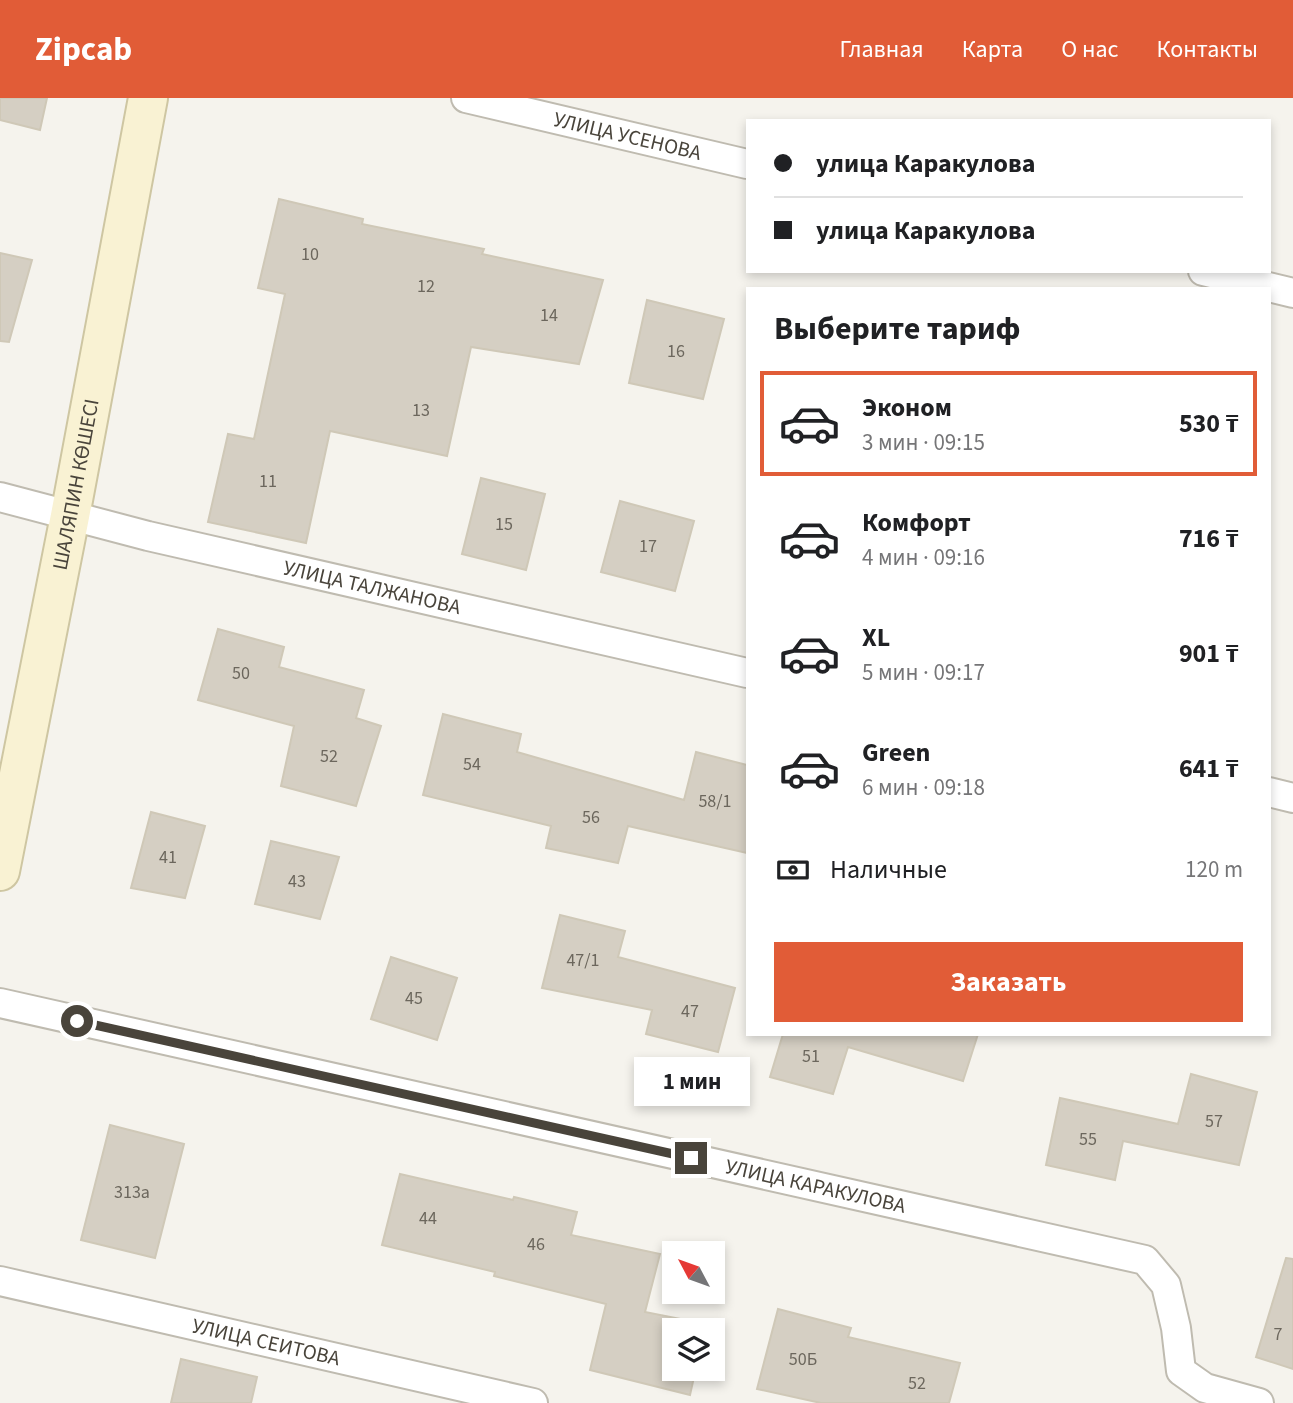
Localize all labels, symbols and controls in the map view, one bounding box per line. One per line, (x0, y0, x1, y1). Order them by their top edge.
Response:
text: Zipcab (35, 26, 132, 73)
text: Главная (839, 32, 924, 67)
text: Карта (962, 32, 1023, 67)
text: О нас (1061, 32, 1118, 67)
text: Контакты (1156, 32, 1258, 67)
street label: УЛИЦА УСЕНОВА (551, 104, 705, 168)
text: улица Каракулова (816, 145, 1035, 182)
text: улица Каракулова (816, 212, 1035, 249)
house number: 10 (301, 242, 319, 267)
house number: 12 (417, 274, 435, 299)
house number: 14 (540, 303, 558, 328)
text: Выберите тариф (774, 306, 1021, 352)
house number: 16 (667, 339, 685, 364)
text: Эконом (862, 389, 952, 426)
icon: car (778, 392, 841, 455)
street label: ШАЛЯПИН КӨШЕСІ (45, 396, 107, 573)
house number: 13 (412, 398, 430, 423)
text: 530 ₸ (1179, 405, 1239, 442)
text: 3 мин · 09:15 (862, 426, 985, 459)
house number: 11 (259, 469, 277, 494)
text: Комфорт (862, 504, 971, 541)
icon: car (778, 507, 841, 570)
house number: 15 (495, 512, 513, 537)
text: 716 ₸ (1179, 520, 1239, 557)
house number: 17 (639, 534, 657, 559)
text: 4 мин · 09:16 (862, 541, 985, 574)
street label: УЛИЦА ТАЛЖАНОВА (280, 552, 464, 622)
text: XL (862, 619, 890, 656)
icon: car (778, 622, 841, 685)
text: 901 ₸ (1179, 635, 1239, 672)
text: 5 мин · 09:17 (862, 656, 985, 689)
house number: 50 (232, 661, 250, 686)
text: Green (862, 734, 930, 771)
icon: car (778, 737, 841, 800)
house number: 52 (320, 744, 338, 769)
text: 641 ₸ (1179, 750, 1239, 787)
house number: 54 (463, 752, 481, 777)
text: 6 мин · 09:18 (862, 771, 985, 804)
house number: 58/1 (698, 789, 732, 814)
house number: 56 (582, 805, 600, 830)
house number: 41 (159, 845, 177, 870)
icon: cash (774, 851, 812, 889)
text: Наличные (830, 851, 947, 888)
text: 120 m (1185, 853, 1243, 886)
house number: 43 (288, 869, 306, 894)
button: Заказать (774, 942, 1243, 1022)
house number: 47/1 (566, 948, 600, 973)
house number: 45 (405, 986, 423, 1011)
house number: 47 (681, 999, 699, 1024)
route start (61, 1005, 93, 1037)
house number: 51 (802, 1044, 820, 1069)
callout: 1 мин (633, 1056, 749, 1105)
text: 1 мин (663, 1065, 721, 1098)
house number: 57 (1205, 1109, 1223, 1134)
house number: 55 (1079, 1127, 1097, 1152)
route end (675, 1142, 707, 1174)
street label: УЛИЦА КАРАКУЛОВА (723, 1151, 909, 1221)
house number: 313а (114, 1180, 150, 1205)
house number: 44 (419, 1206, 437, 1231)
house number: 46 (527, 1232, 545, 1257)
north arrow (662, 1241, 724, 1304)
map controls (662, 1241, 725, 1381)
street label: УЛИЦА СЕИТОВА (189, 1310, 344, 1374)
button: layers (662, 1318, 725, 1381)
house number: 7 (1274, 1322, 1283, 1347)
house number: 50Б (789, 1347, 817, 1372)
house number: 52 (908, 1371, 926, 1396)

